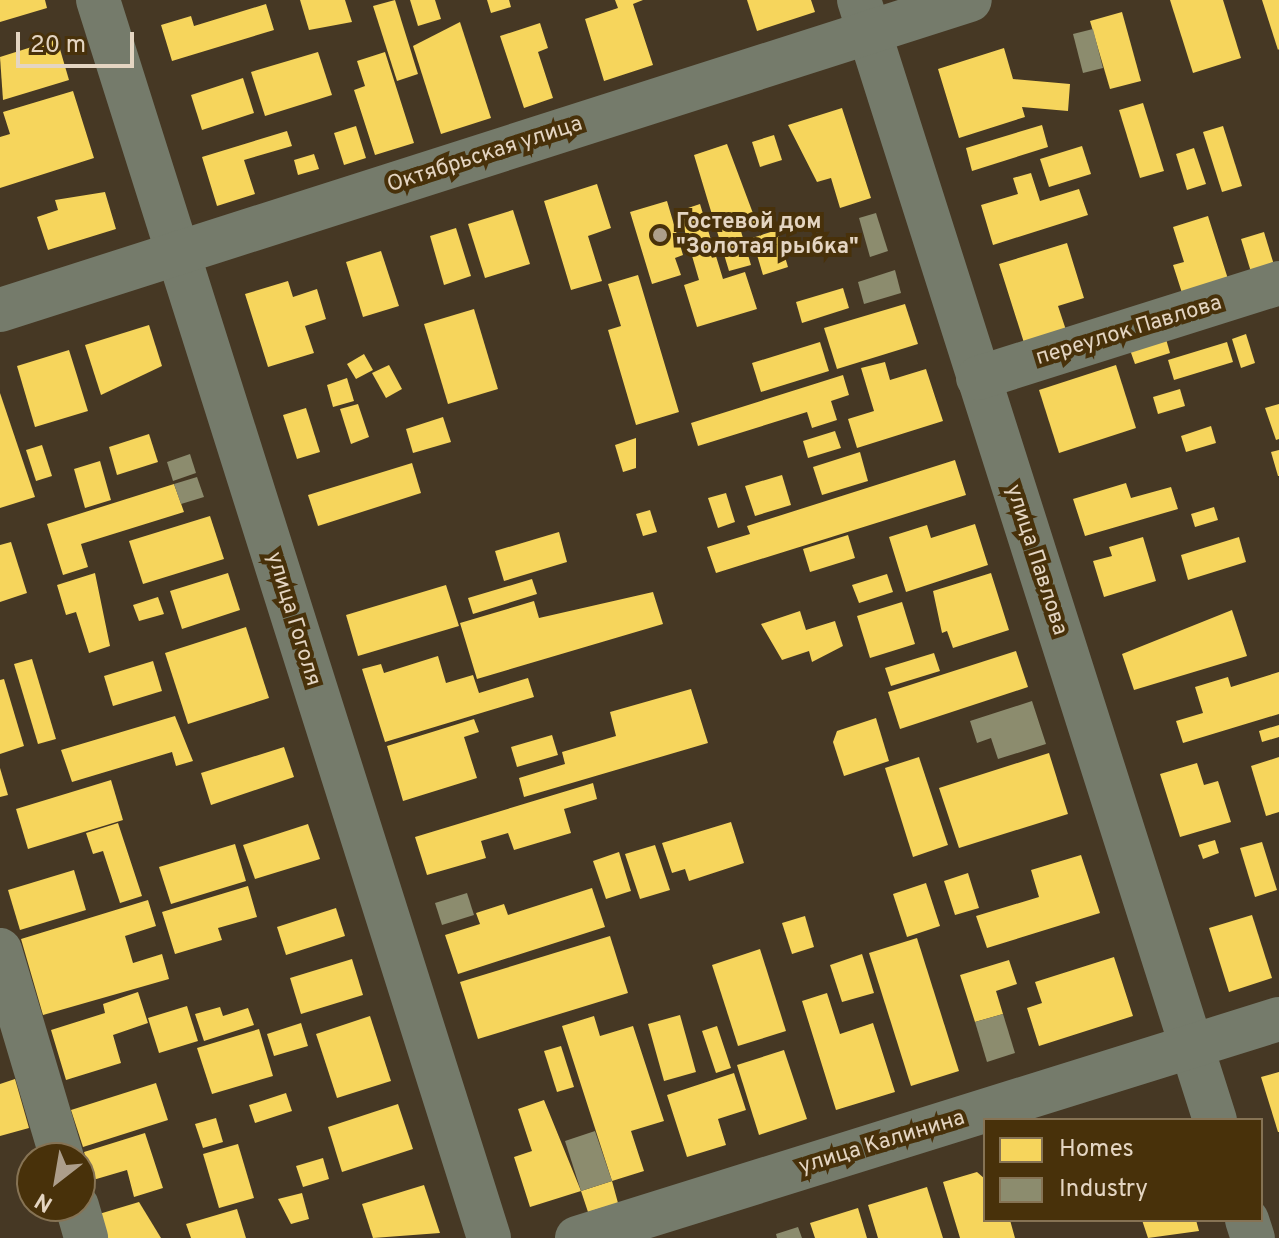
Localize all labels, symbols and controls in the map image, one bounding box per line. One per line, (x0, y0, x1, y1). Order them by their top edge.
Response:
scale bar (20, 16, 138, 66)
text: 20 m (30, 31, 86, 61)
street label: Октябрьская улица (384, 111, 586, 199)
place label: Гостевой дом "Золотая рыбка" (676, 209, 859, 260)
marker: Гостевой дом "Золотая рыбка" (651, 226, 669, 244)
street label: переулок Павлова (1033, 290, 1225, 372)
street label: улица Павлова (999, 481, 1073, 639)
street label: улица Гоголя (260, 549, 326, 689)
street label: улица Калинина (796, 1105, 968, 1181)
legend (983, 1118, 1263, 1222)
text: Homes (1059, 1135, 1134, 1165)
north arrow (16, 1142, 96, 1222)
text: Industry (1059, 1175, 1148, 1205)
text: N (31, 1186, 58, 1217)

